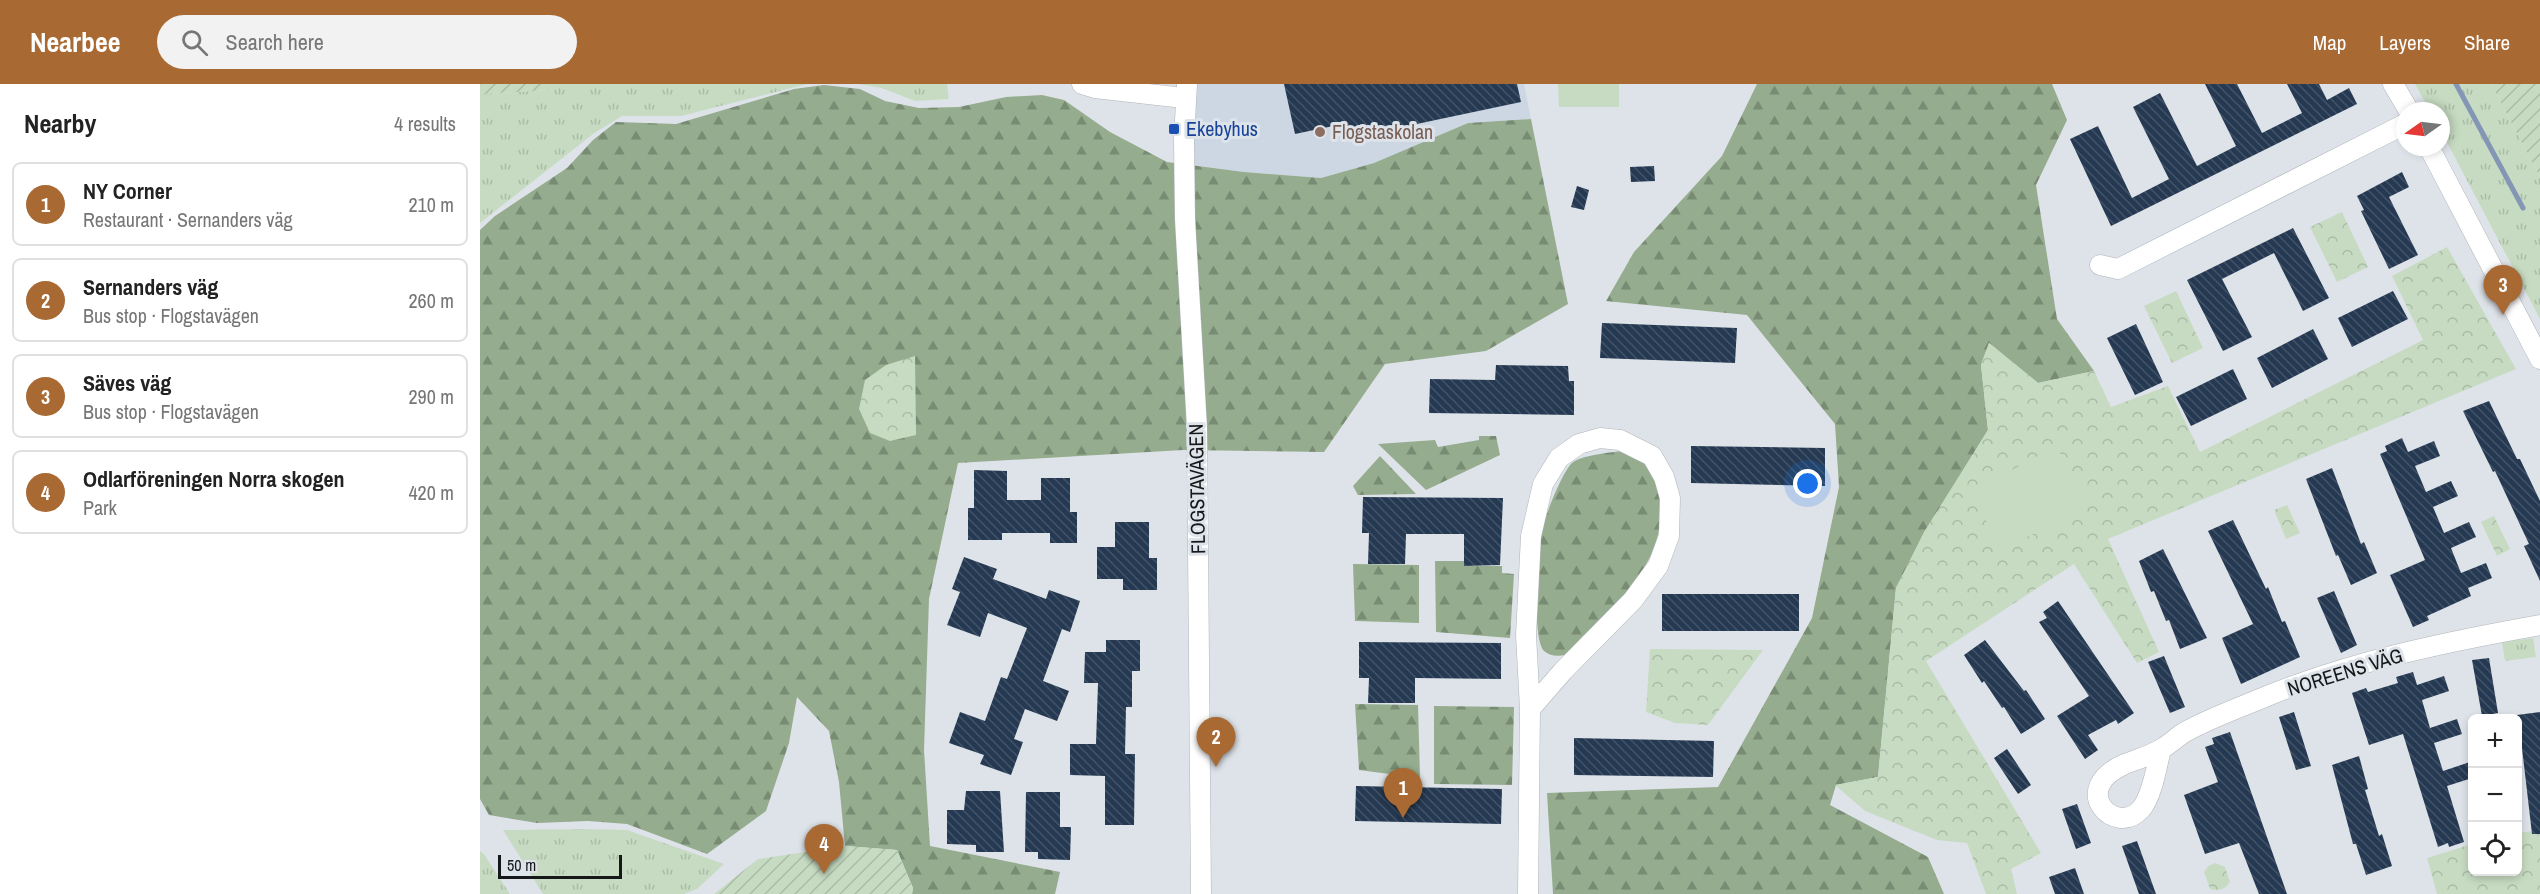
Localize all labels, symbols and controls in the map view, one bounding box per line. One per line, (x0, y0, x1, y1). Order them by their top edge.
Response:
search box (157, 15, 577, 69)
text: Nearbee (30, 23, 121, 61)
icon: search (178, 26, 211, 59)
text: Search here (226, 27, 324, 57)
text: Map (2313, 28, 2346, 57)
text: Layers (2379, 28, 2431, 57)
text: Share (2464, 28, 2510, 57)
north arrow (2396, 102, 2450, 156)
text: Nearby (24, 106, 96, 141)
text: 4 results (394, 110, 456, 137)
place label: Ekebyhus (1186, 115, 1258, 142)
place label: Flogstaskolan (1332, 118, 1433, 145)
marker: Ekebyhus (1167, 122, 1181, 136)
marker: Flogstaskolan (1313, 125, 1327, 139)
text: NY Corner (83, 176, 172, 206)
text: 1 (41, 191, 50, 218)
text: 210 m (408, 191, 454, 218)
text: Restaurant · Sernanders väg (83, 206, 293, 233)
pin: 3 (2484, 266, 2522, 315)
text: Sernanders väg (83, 272, 218, 302)
text: 2 (41, 287, 50, 314)
text: 260 m (408, 287, 454, 314)
text: Bus stop · Flogstavägen (83, 302, 259, 329)
text: Säves väg (83, 368, 171, 398)
text: 3 (41, 383, 50, 410)
text: 290 m (408, 383, 454, 410)
text: Bus stop · Flogstavägen (83, 398, 259, 425)
street label: FLOGSTAVÄGEN (1182, 424, 1211, 554)
text: Odlarföreningen Norra skogen (83, 464, 345, 494)
your location (1793, 469, 1822, 498)
text: 4 (41, 479, 50, 506)
text: 420 m (408, 479, 454, 506)
text: Park (83, 494, 117, 521)
street label: NOREENS VÄG (2284, 641, 2406, 702)
map controls (2468, 714, 2522, 876)
button: + (2468, 714, 2522, 768)
pin: 2 (1196, 718, 1236, 767)
pin: 1 (1384, 768, 1422, 818)
button: − (2468, 768, 2522, 822)
button: locate (2468, 822, 2522, 876)
pin: 4 (804, 824, 844, 874)
scale bar (498, 852, 622, 880)
text: 50 m (507, 854, 536, 876)

